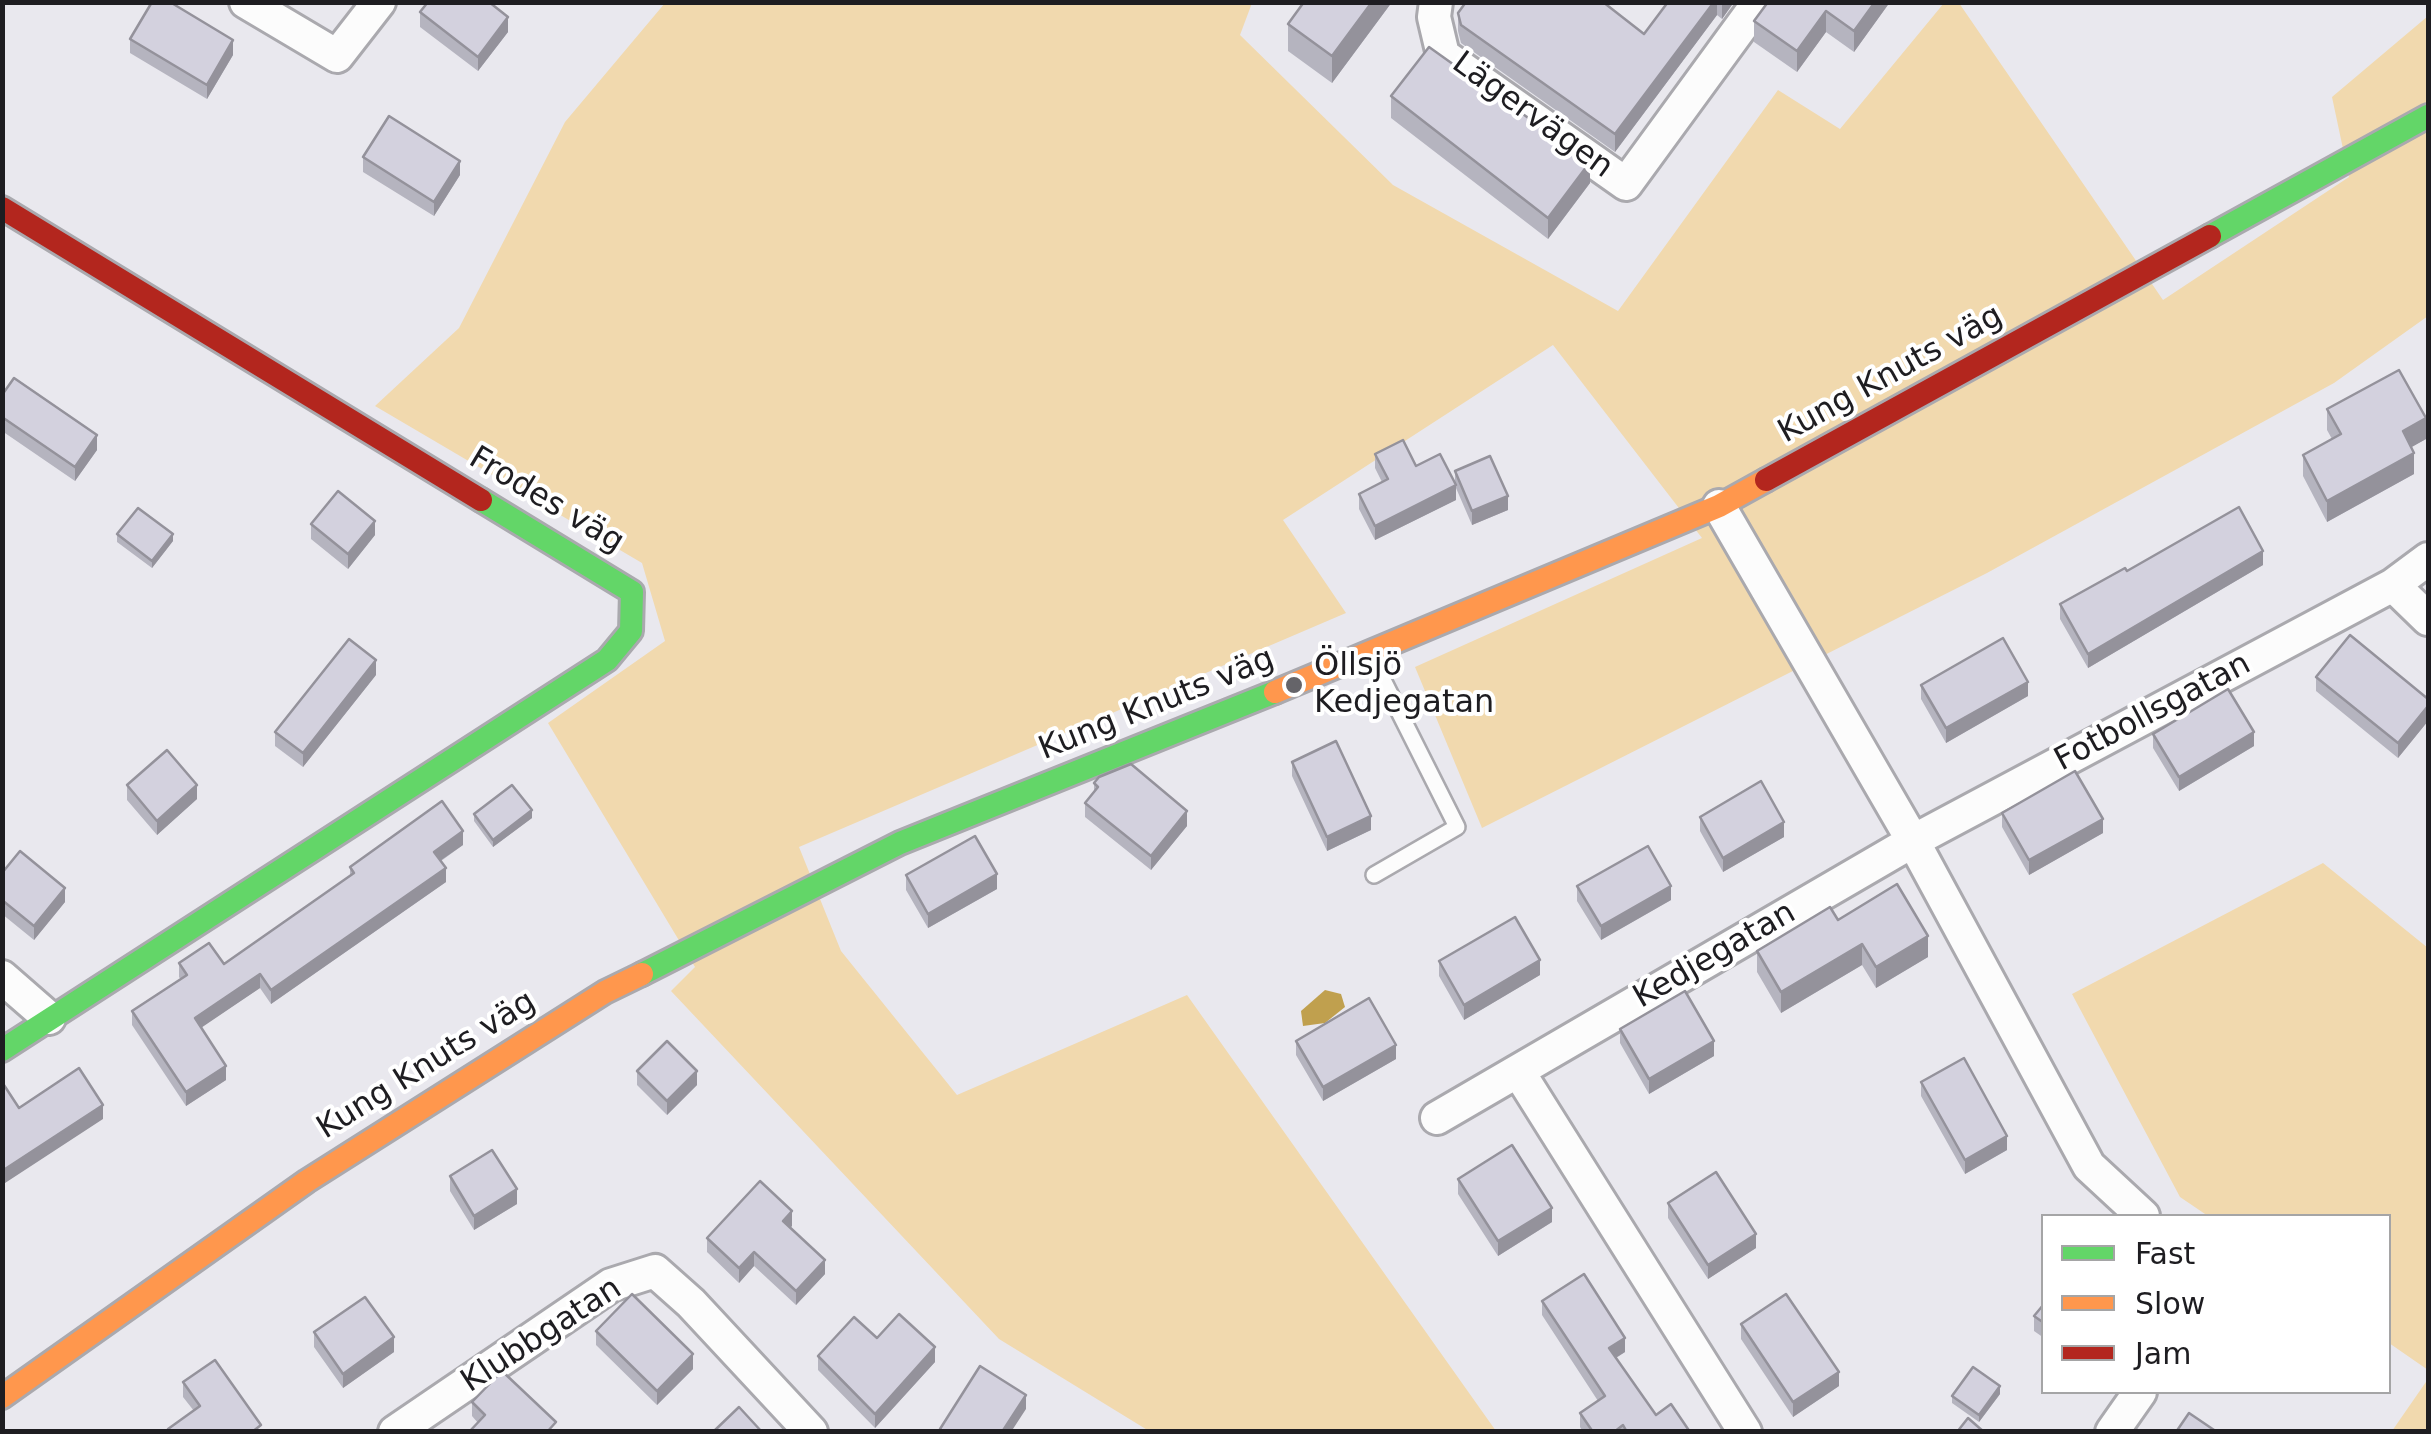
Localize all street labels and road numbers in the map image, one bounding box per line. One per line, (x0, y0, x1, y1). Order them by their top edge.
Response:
street label: Lägervägen (1444, 45, 1620, 187)
street label: Kung Knuts väg (1772, 298, 2010, 452)
street label: Frodes väg (462, 440, 630, 562)
street label: Kung Knuts väg (1034, 640, 1280, 770)
street label: Fotbollsgatan (2049, 645, 2257, 781)
street label: Kedjegatan (1627, 894, 1803, 1018)
street label: Kung Knuts väg (311, 983, 543, 1149)
street label: Klubbgatan (455, 1270, 629, 1402)

